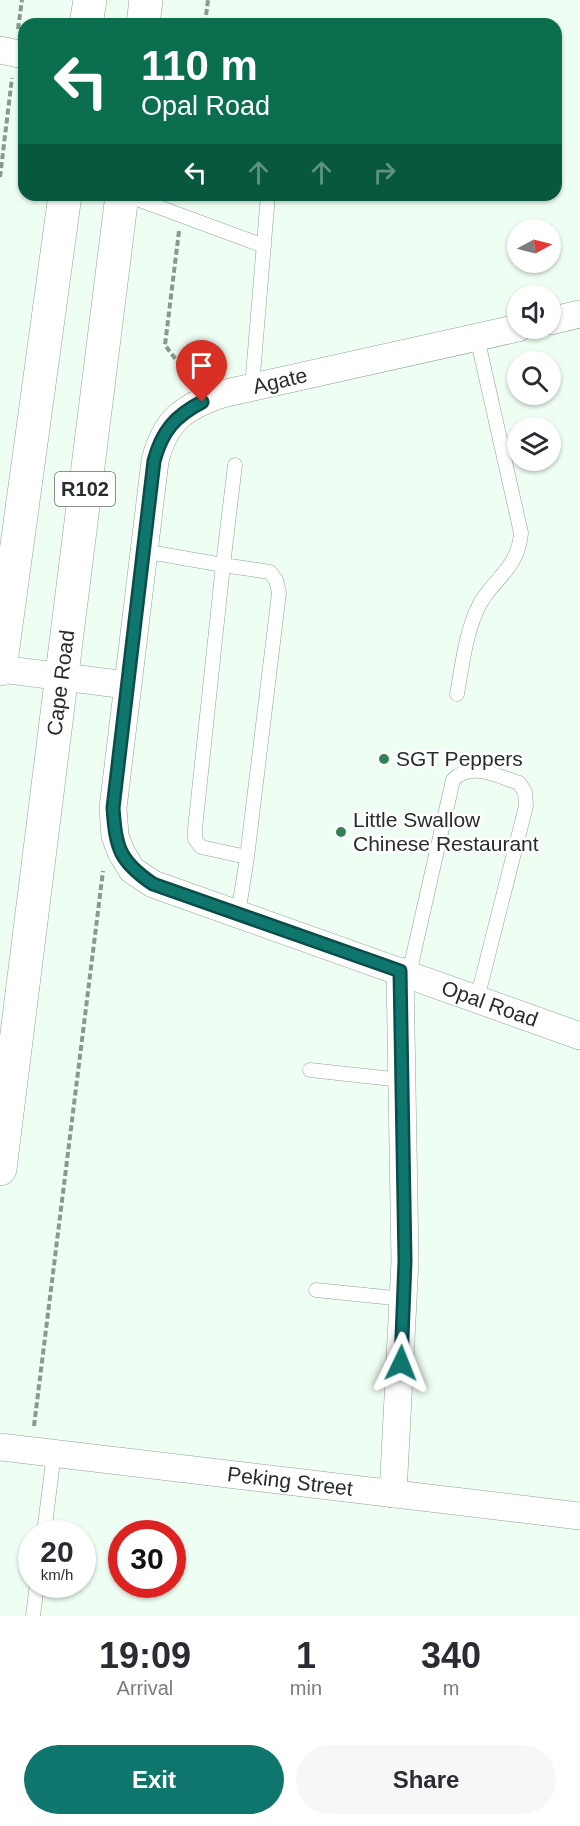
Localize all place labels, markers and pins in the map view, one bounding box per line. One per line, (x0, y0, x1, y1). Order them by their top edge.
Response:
pin (176, 340, 227, 402)
place label: SGT Peppers (396, 747, 523, 770)
marker: SGT Peppers (377, 752, 391, 766)
place label: Little Swallow Chinese Restaurant (353, 808, 539, 855)
marker: Little Swallow Chinese Restaurant (334, 825, 348, 839)

